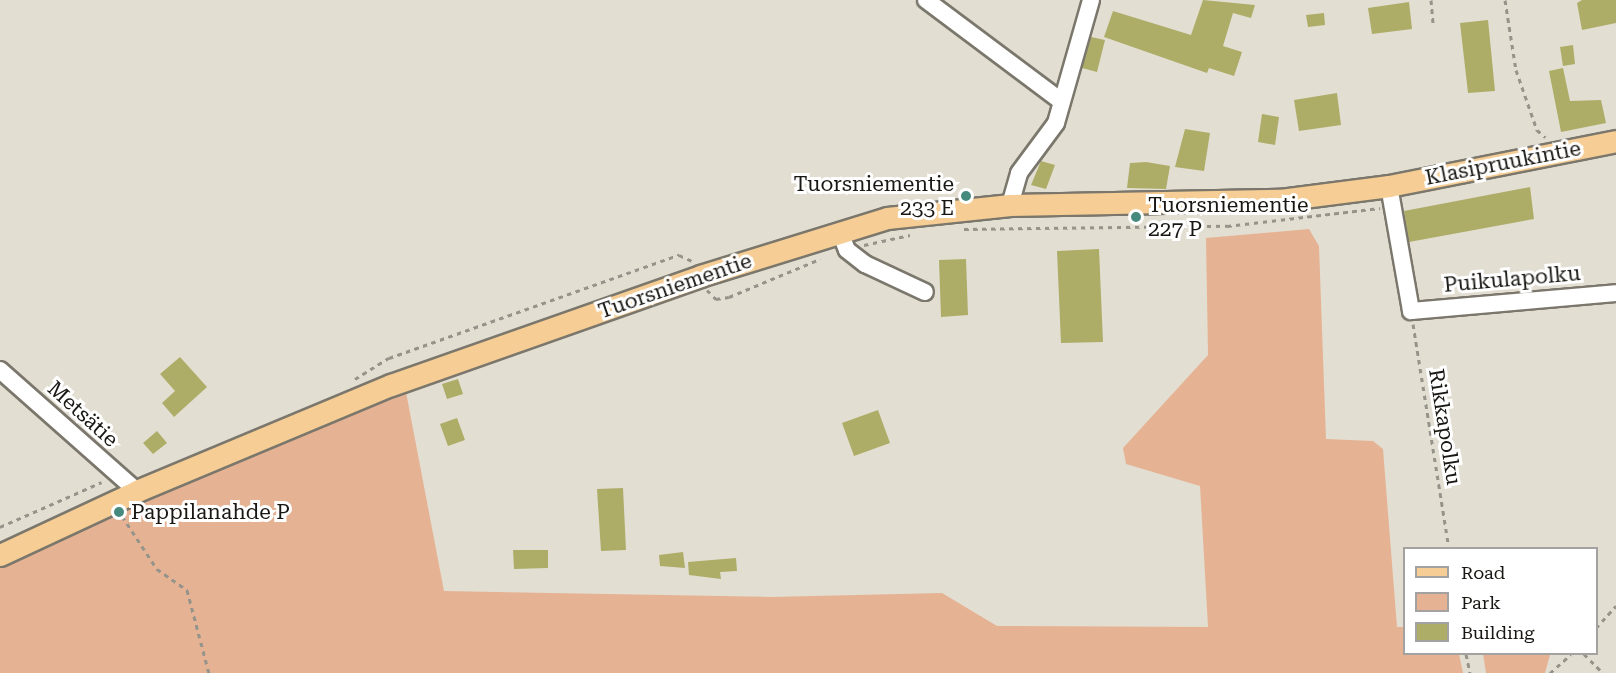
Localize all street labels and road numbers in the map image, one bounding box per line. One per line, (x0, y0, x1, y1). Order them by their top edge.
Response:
street label: Klasipruukintie (1423, 136, 1583, 190)
street label: Tuorsniementie (595, 248, 755, 324)
street label: Puikulapolku (1443, 260, 1581, 298)
street label: Rikkapolku (1423, 367, 1467, 487)
street label: Metsätie (43, 376, 123, 452)

